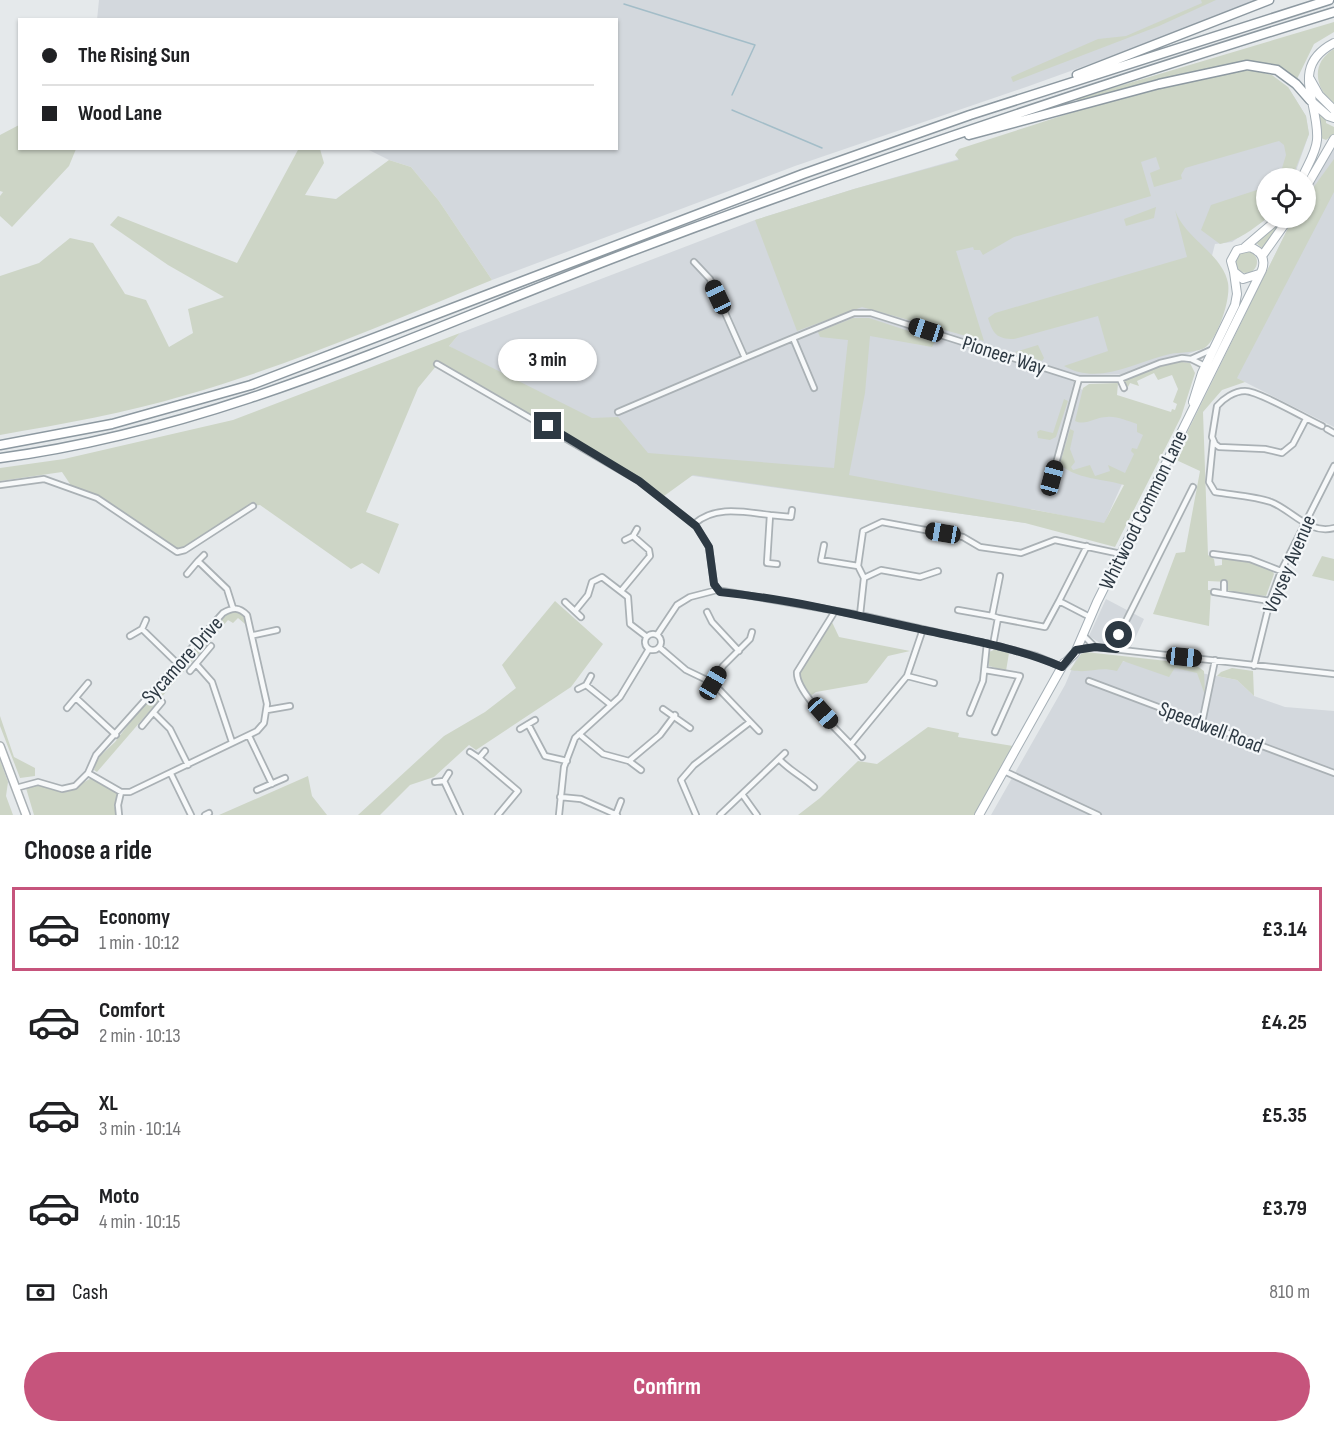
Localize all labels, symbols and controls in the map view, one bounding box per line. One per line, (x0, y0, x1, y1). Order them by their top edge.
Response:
text: The Rising Sun (78, 42, 190, 69)
text: Wood Lane (78, 100, 162, 127)
map controls (1256, 168, 1316, 228)
button: locate (1256, 168, 1316, 228)
car (702, 277, 734, 317)
car (906, 316, 946, 344)
street label: Pioneer Way (959, 330, 1049, 381)
callout: 3 min (498, 339, 598, 381)
text: 3 min (528, 348, 567, 372)
route end (534, 412, 561, 439)
street label: Whitwood Common Lane (1094, 426, 1193, 594)
car (1039, 458, 1065, 498)
street label: Voysey Avenue (1258, 511, 1321, 617)
car (924, 521, 962, 545)
street label: Sycamore Drive (136, 611, 228, 709)
route start (1105, 621, 1132, 648)
car (1165, 646, 1203, 668)
car (696, 663, 730, 703)
car (804, 694, 842, 732)
street label: Speedwell Road (1155, 696, 1266, 759)
text: Choose a ride (24, 835, 152, 867)
icon: car (27, 902, 81, 956)
text: Economy (99, 904, 170, 931)
text: £3.14 (1262, 916, 1307, 943)
text: 1 min · 10:12 (99, 931, 180, 955)
icon: car (27, 995, 81, 1049)
text: Comfort (99, 997, 165, 1024)
text: £4.25 (1261, 1009, 1307, 1036)
text: 2 min · 10:13 (99, 1024, 181, 1048)
icon: car (27, 1088, 81, 1142)
text: XL (99, 1090, 118, 1117)
text: £5.35 (1262, 1102, 1307, 1129)
text: 3 min · 10:14 (99, 1117, 181, 1141)
icon: car (27, 1181, 81, 1235)
text: Moto (99, 1183, 139, 1210)
text: £3.79 (1262, 1195, 1307, 1222)
text: 4 min · 10:15 (99, 1210, 180, 1234)
icon: cash (24, 1276, 57, 1309)
text: Cash (72, 1279, 108, 1306)
text: 810 m (1269, 1280, 1310, 1304)
button: Confirm (24, 1352, 1310, 1421)

